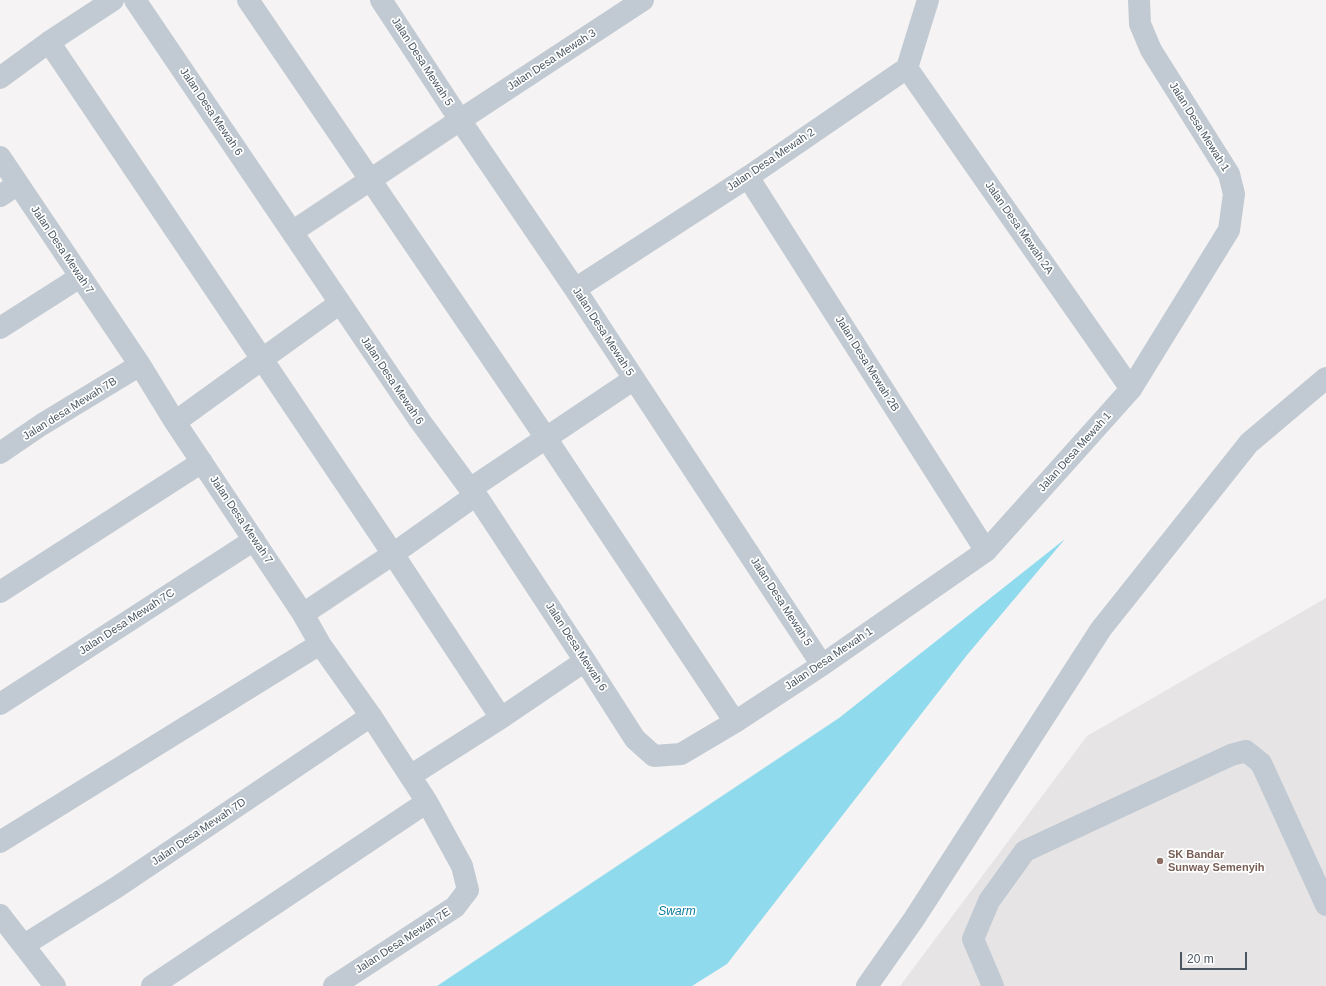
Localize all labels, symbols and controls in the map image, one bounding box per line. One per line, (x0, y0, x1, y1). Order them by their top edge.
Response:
street label: Jalan Desa Mewah 5 (388, 15, 456, 109)
street label: Jalan Desa Mewah 3 (505, 26, 599, 94)
street label: Jalan Desa Mewah 6 (177, 66, 245, 158)
street label: Jalan Desa Mewah 1 (1166, 80, 1232, 174)
street label: Jalan Desa Mewah 2 (725, 126, 817, 194)
street label: Jalan Desa Mewah 2A (982, 179, 1056, 277)
street label: Jalan Desa Mewah 7 (28, 204, 96, 296)
street label: Jalan Desa Mewah 5 (569, 285, 637, 379)
street label: Jalan Desa Mewah 2B (832, 314, 902, 414)
street label: Jalan Desa Mewah 6 (358, 335, 426, 427)
street label: Jalan desa Mewah 7B (21, 375, 119, 443)
street label: Jalan Desa Mewah 1 (1036, 409, 1114, 495)
street label: Jalan Desa Mewah 7 (207, 474, 275, 566)
street label: Jalan Desa Mewah 5 (747, 555, 815, 649)
street label: Jalan Desa Mewah 7C (77, 586, 177, 658)
street label: Jalan Desa Mewah 6 (542, 600, 610, 694)
street label: Jalan Desa Mewah 1 (783, 625, 875, 693)
street label: Jalan Desa Mewah 7D (149, 796, 249, 868)
place label: SK Bandar Sunway Semenyih (1168, 848, 1265, 874)
marker: SK Bandar Sunway Semenyih (1155, 856, 1165, 866)
street label: Jalan Desa Mewah 7E (353, 905, 453, 977)
water label: Swarm (658, 905, 696, 919)
scale bar (1182, 944, 1249, 970)
text: 20 m (1187, 952, 1214, 966)

